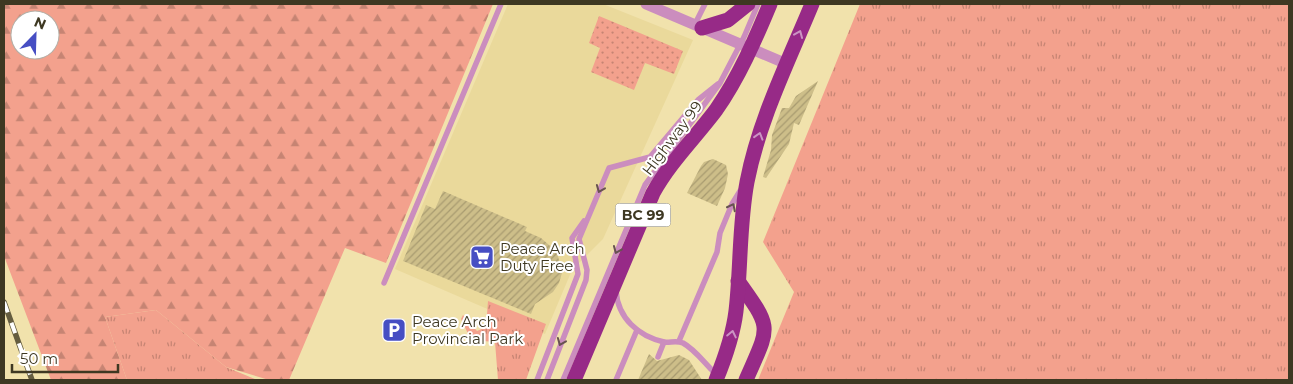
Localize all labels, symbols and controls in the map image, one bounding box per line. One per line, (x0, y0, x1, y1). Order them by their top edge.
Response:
north arrow (10, 10, 60, 60)
text: N (31, 13, 49, 34)
one-way arrow (793, 30, 804, 39)
street label: Highway 99 (638, 97, 706, 179)
one-way arrow (753, 132, 763, 140)
one-way arrow (596, 185, 606, 193)
one-way arrow (725, 203, 735, 212)
road number: BC 99 (616, 204, 670, 226)
place label: Peace Arch Duty Free (500, 239, 585, 275)
supermarket icon: Peace Arch Duty Free (469, 244, 495, 270)
one-way arrow (613, 245, 623, 254)
place label: Peace Arch Provincial Park (412, 312, 523, 348)
parking icon: Peace Arch Provincial Park (381, 317, 407, 343)
one-way arrow (726, 330, 736, 339)
one-way arrow (557, 337, 567, 346)
scale bar (12, 342, 119, 374)
text: 50 m (20, 349, 58, 368)

